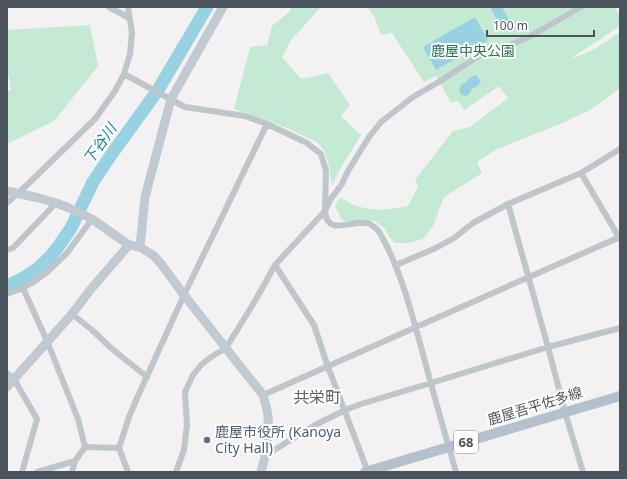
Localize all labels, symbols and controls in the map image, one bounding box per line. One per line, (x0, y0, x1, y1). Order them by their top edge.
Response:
scale bar (487, 12, 594, 38)
text: 100 m (493, 17, 528, 34)
park label: 鹿屋中央公園 (431, 41, 515, 60)
water label: 下谷川 (78, 118, 121, 168)
street label: 鹿屋吾平佐多線 (485, 382, 584, 429)
district label: 共栄町 (293, 386, 341, 408)
place label: 鹿屋市役所 (Kanoya City Hall) (215, 422, 341, 457)
road number: 68 (454, 431, 478, 453)
marker: 鹿屋市役所 (Kanoya City Hall) (202, 435, 212, 445)

